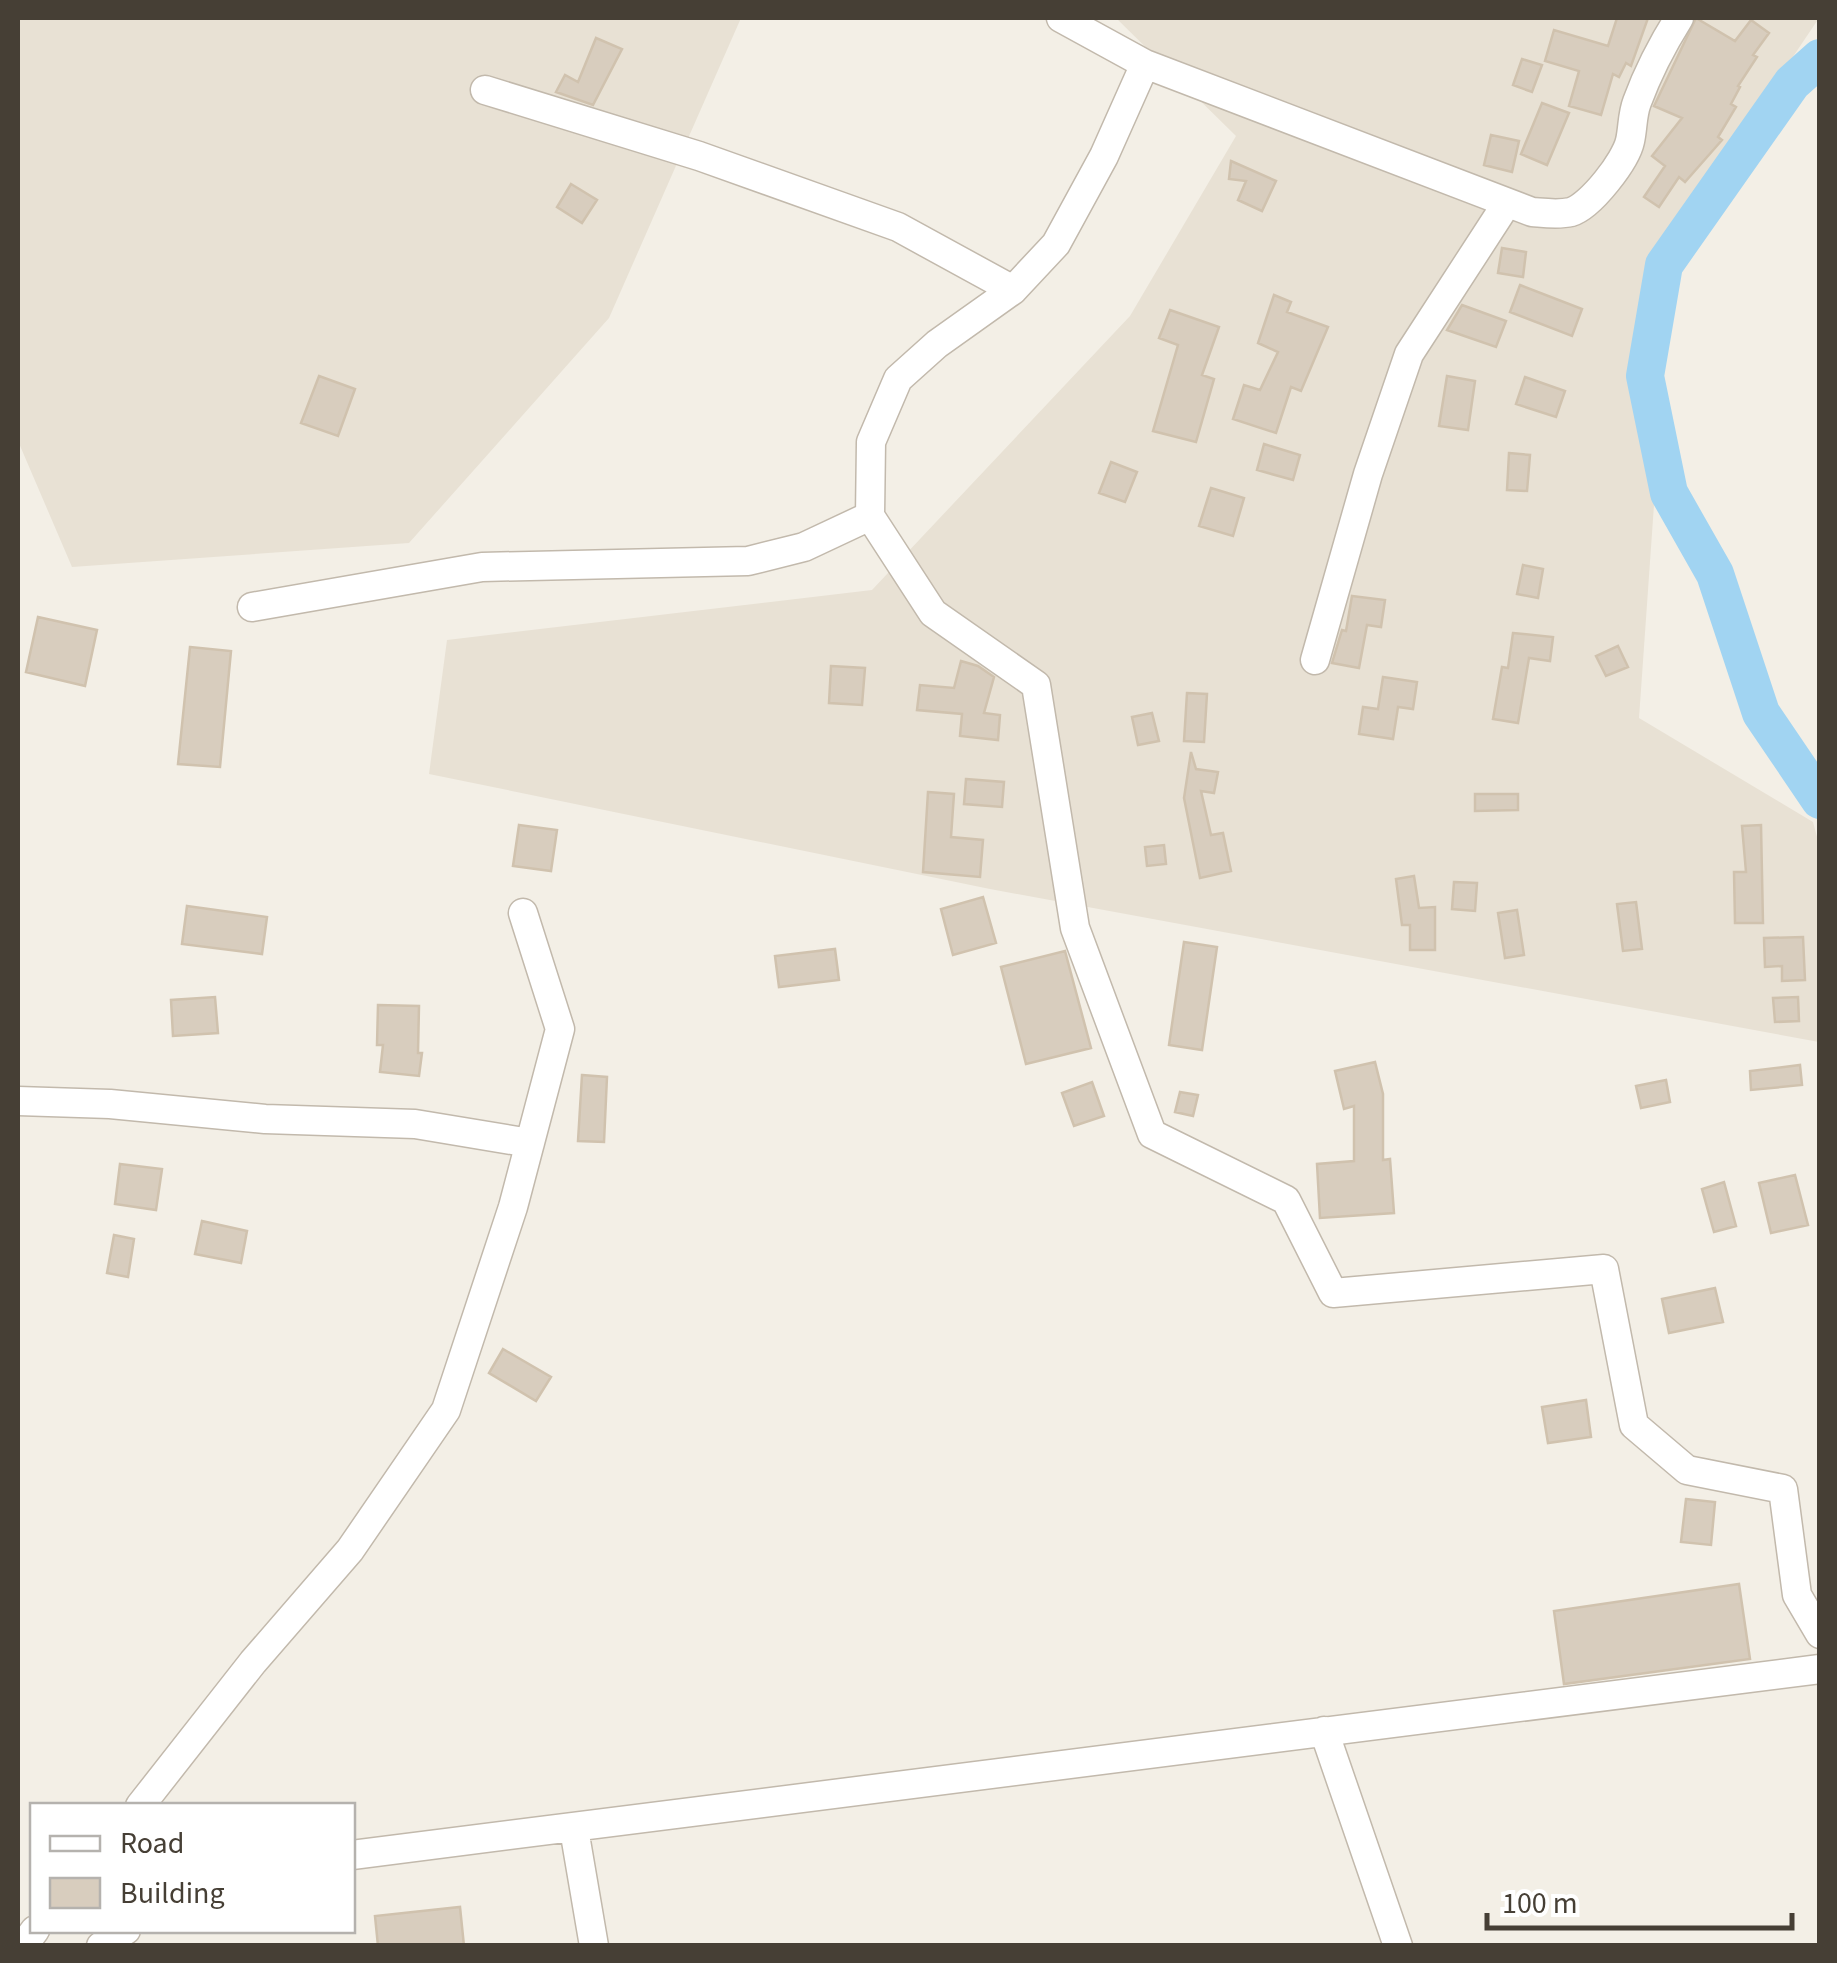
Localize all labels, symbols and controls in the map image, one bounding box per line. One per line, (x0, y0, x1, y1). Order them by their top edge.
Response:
legend (30, 1803, 355, 1933)
text: Road (120, 1822, 184, 1865)
scale bar (1487, 1868, 1792, 1930)
text: Building (120, 1872, 225, 1915)
text: 100 m (1502, 1882, 1578, 1925)

